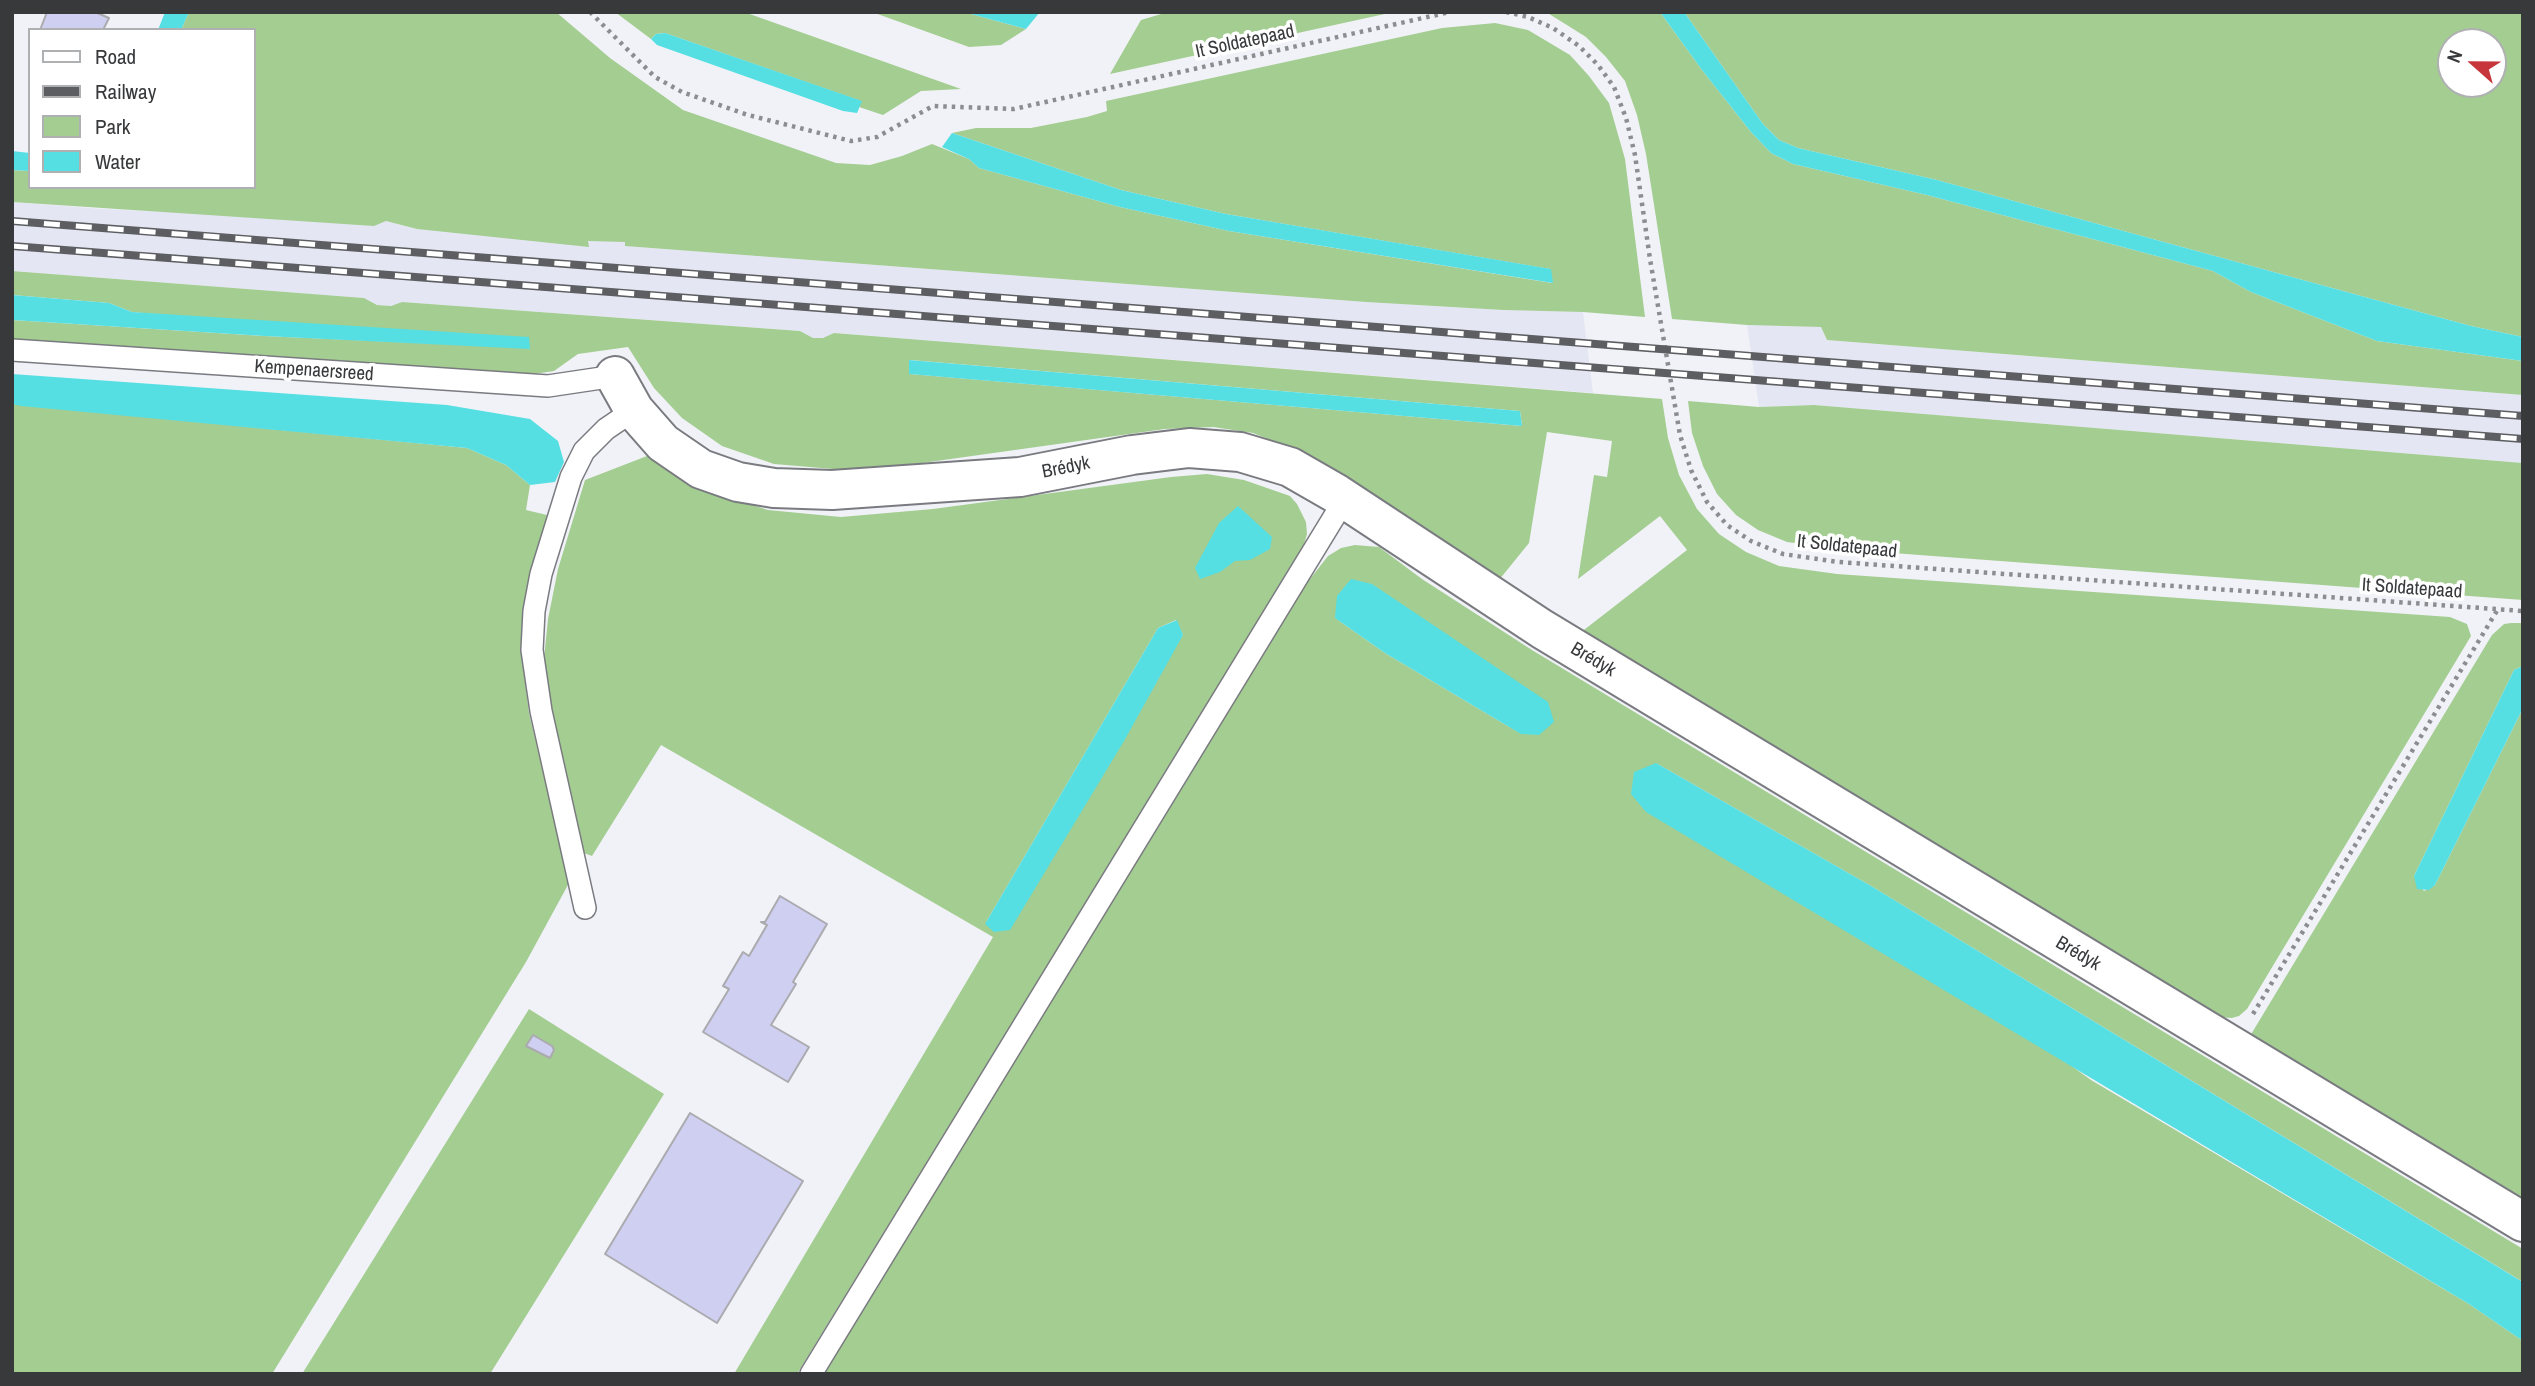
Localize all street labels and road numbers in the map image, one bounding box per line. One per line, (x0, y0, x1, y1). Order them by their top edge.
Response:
street label: It Soldatepaad (1193, 20, 1297, 64)
street label: Kempenaersreed (254, 355, 374, 387)
street label: Brédyk (1040, 452, 1092, 484)
street label: It Soldatepaad (1796, 530, 1898, 564)
street label: It Soldatepaad (2361, 574, 2463, 604)
street label: Brédyk (1566, 638, 1620, 682)
street label: Brédyk (2051, 932, 2105, 976)

